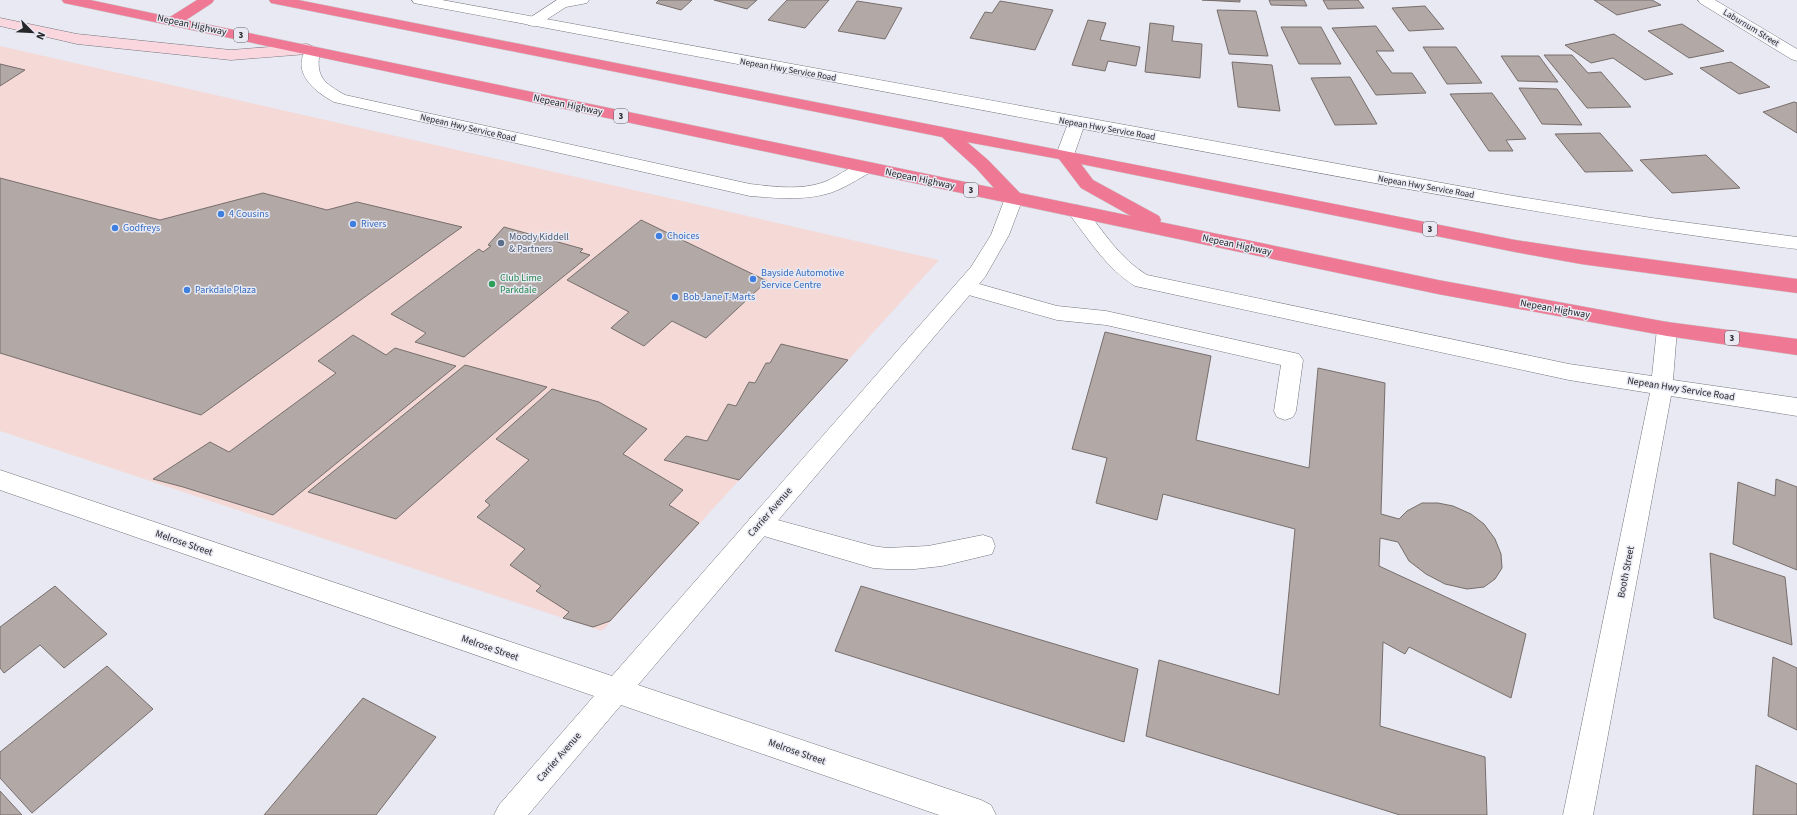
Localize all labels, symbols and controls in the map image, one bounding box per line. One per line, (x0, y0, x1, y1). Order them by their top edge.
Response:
street label: Laburnum Street (1720, 6, 1782, 50)
street label: Nepean Highway (156, 11, 228, 39)
north arrow (12, 12, 52, 52)
road number: 3 (234, 28, 248, 42)
text: N (32, 29, 49, 42)
street label: Nepean Hwy Service Road (739, 55, 837, 85)
street label: Nepean Highway (532, 91, 604, 119)
road number: 3 (614, 109, 628, 123)
street label: Nepean Hwy Service Road (419, 111, 517, 145)
street label: Nepean Hwy Service Road (1058, 114, 1156, 144)
street label: Nepean Highway (884, 165, 956, 193)
street label: Nepean Hwy Service Road (1377, 172, 1475, 202)
road number: 3 (964, 183, 978, 197)
place label: 4 Cousins (229, 207, 269, 221)
marker: 4 Cousins (216, 209, 226, 219)
place label: Rivers (361, 217, 386, 231)
marker: Rivers (348, 219, 358, 229)
place label: Godfreys (123, 221, 160, 235)
road number: 3 (1423, 222, 1437, 236)
marker: Godfreys (110, 223, 120, 233)
place label: Choices (667, 229, 700, 243)
place label: Moody Kiddell & Partners (509, 230, 569, 256)
marker: Choices (654, 231, 664, 241)
street label: Nepean Highway (1201, 231, 1273, 259)
marker: Moody Kiddell & Partners (496, 238, 506, 248)
place label: Bayside Automotive Service Centre (761, 266, 844, 292)
place label: Club Lime Parkdale (500, 271, 542, 297)
marker: Bayside Automotive Service Centre (748, 274, 758, 284)
marker: Club Lime Parkdale (487, 279, 497, 289)
place label: Parkdale Plaza (195, 283, 256, 297)
marker: Parkdale Plaza (182, 285, 192, 295)
place label: Bob Jane T-Marts (683, 290, 755, 304)
marker: Bob Jane T-Marts (670, 292, 680, 302)
street label: Nepean Highway (1519, 296, 1591, 322)
road number: 3 (1725, 331, 1739, 345)
street label: Nepean Hwy Service Road (1626, 374, 1736, 404)
street label: Carrier Avenue (745, 484, 795, 540)
street label: Melrose Street (153, 527, 215, 560)
street label: Booth Street (1614, 544, 1638, 599)
street label: Melrose Street (459, 632, 521, 665)
street label: Carrier Avenue (534, 729, 584, 785)
street label: Melrose Street (766, 736, 828, 769)

